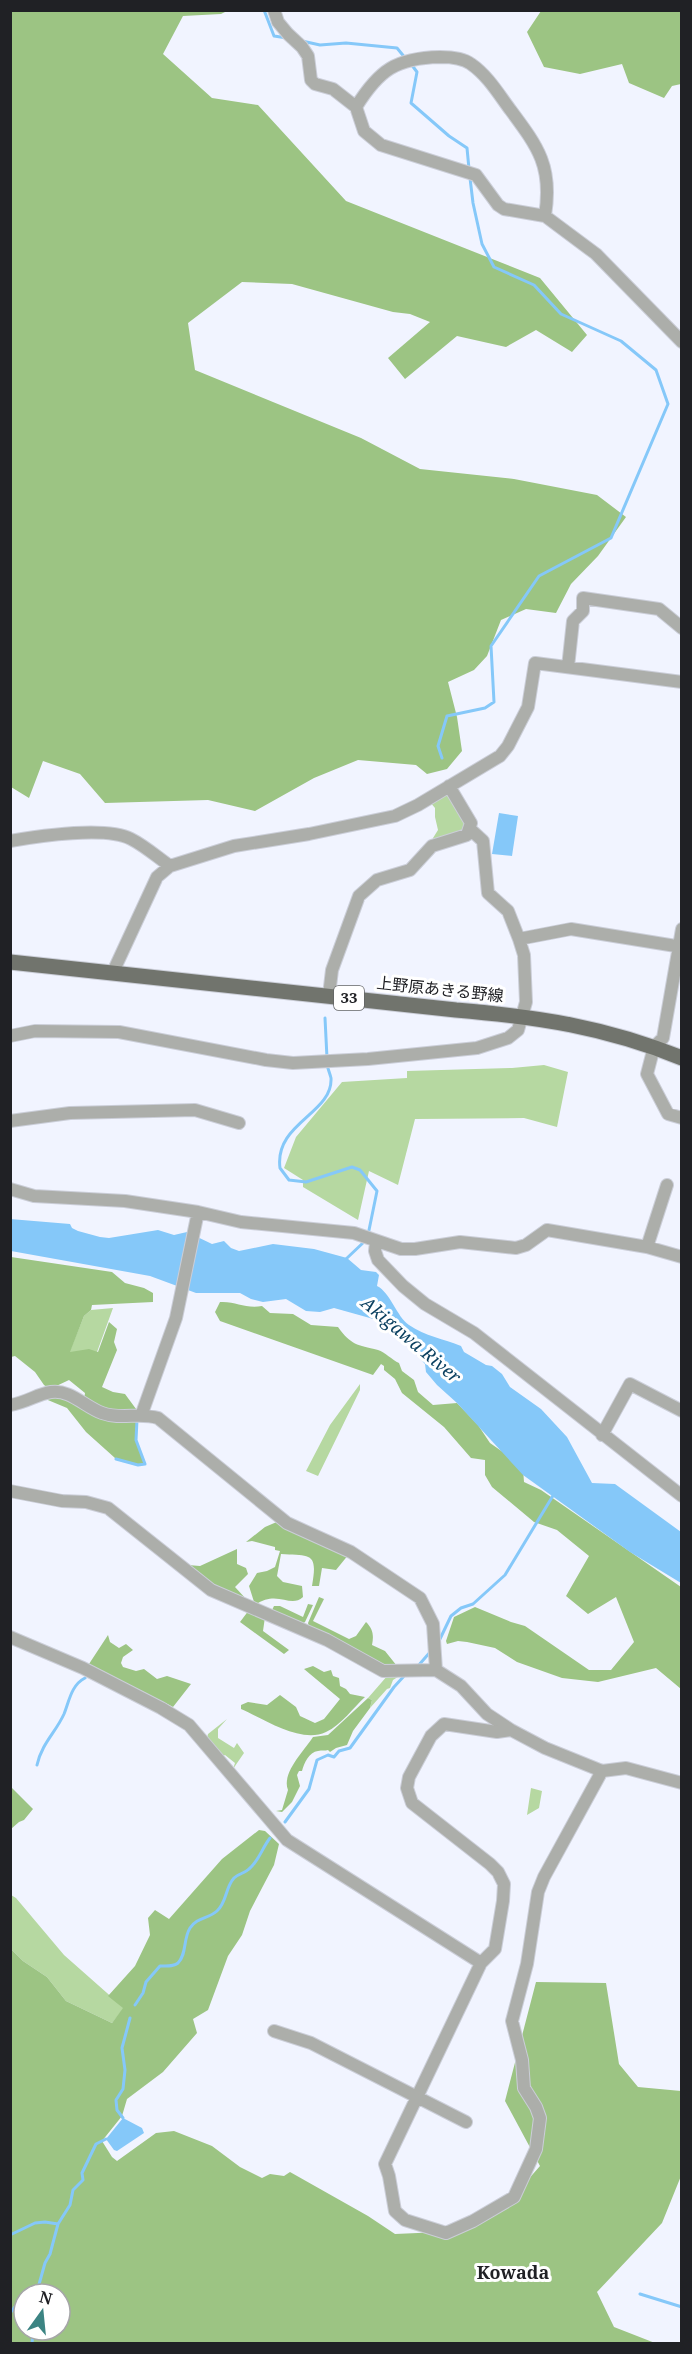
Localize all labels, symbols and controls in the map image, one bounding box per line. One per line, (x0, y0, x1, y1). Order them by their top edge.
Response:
street label: 上野原あきる野線 (375, 971, 505, 1007)
road number: 33 (334, 986, 364, 1010)
water label: Akigawa River (355, 1289, 467, 1388)
district label: Kowada (477, 2260, 549, 2284)
north arrow (12, 2282, 72, 2342)
text: N (37, 2285, 55, 2310)

